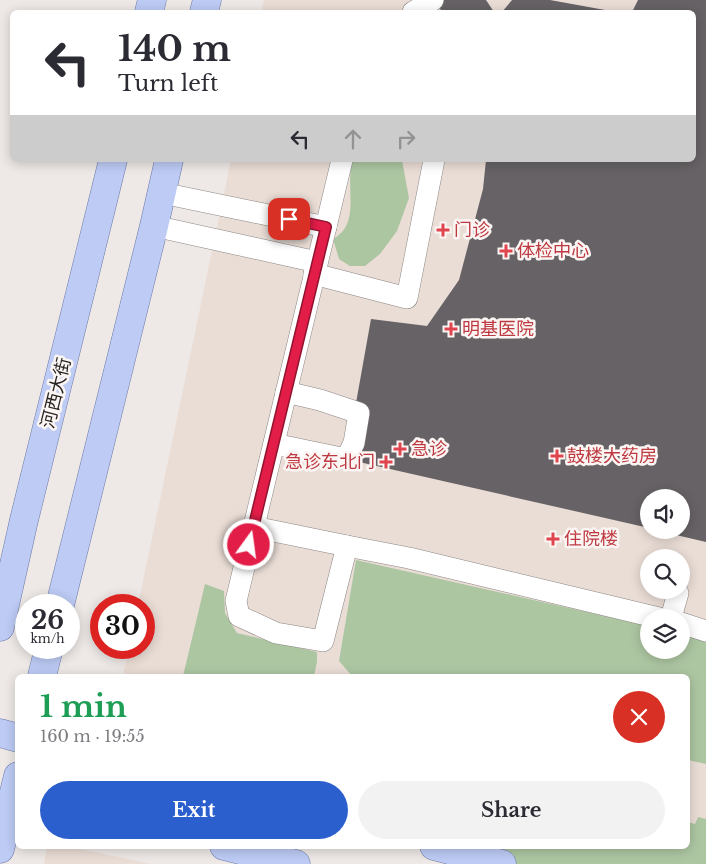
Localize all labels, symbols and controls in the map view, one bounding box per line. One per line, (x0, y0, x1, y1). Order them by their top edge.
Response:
text: 140 m (118, 27, 231, 70)
icon: left (35, 30, 100, 95)
text: Turn left (118, 70, 218, 97)
icon: left (286, 125, 314, 153)
icon: ahead (339, 125, 367, 153)
icon: right (392, 125, 420, 153)
pin (268, 198, 310, 240)
icon: arrive (275, 205, 303, 233)
place label: 门诊 (454, 219, 490, 241)
marker: 门诊 (436, 223, 450, 237)
place label: 体检中心 (517, 240, 589, 262)
marker: 体检中心 (499, 244, 513, 258)
place label: 明基医院 (462, 318, 534, 340)
marker: 明基医院 (444, 322, 458, 336)
street label: 河西大街 (37, 355, 75, 431)
place label: 急诊 (411, 438, 447, 460)
marker: 急诊 (393, 442, 407, 456)
place label: 鼓楼大药房 (567, 445, 657, 467)
marker: 鼓楼大药房 (551, 450, 563, 462)
place label: 急诊东北门 (285, 451, 375, 473)
marker: 急诊东北门 (379, 455, 393, 469)
map controls (640, 489, 690, 659)
button: sound (640, 489, 690, 539)
position arrow (222, 518, 274, 570)
place label: 住院楼 (564, 528, 618, 550)
marker: 住院楼 (546, 532, 560, 546)
button: search (640, 549, 690, 599)
speed limit sign: 30 (90, 594, 155, 659)
text: 26 (31, 605, 64, 636)
button: layers (640, 609, 690, 659)
text: km/h (30, 631, 65, 646)
text: 1 min (40, 688, 127, 725)
button: close (613, 691, 665, 743)
text: 160 m · 19:55 (40, 726, 145, 746)
button: Exit (40, 781, 348, 839)
button: Share (358, 781, 665, 839)

